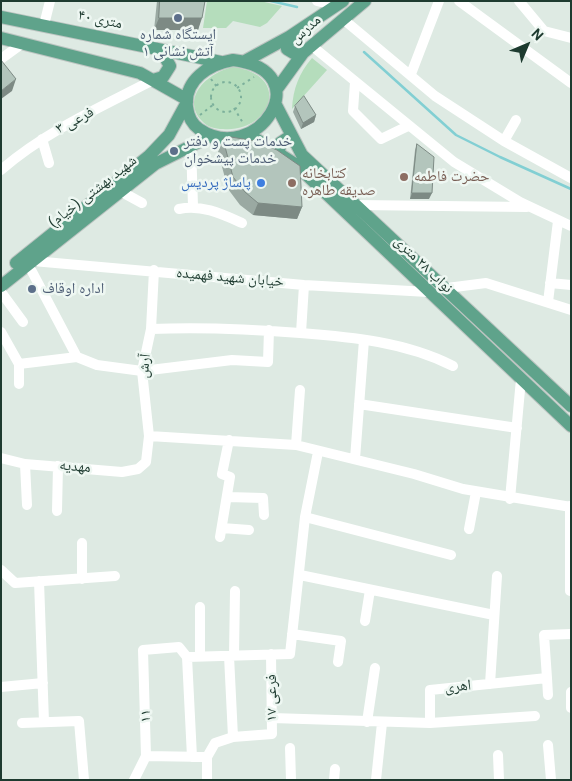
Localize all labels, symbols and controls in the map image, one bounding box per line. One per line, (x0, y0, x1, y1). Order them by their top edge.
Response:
street label: ۴۰ متری (76, 7, 124, 33)
marker: ایستگاه شماره ۱ آتش نشانی (172, 12, 184, 24)
street label: مدرس (287, 12, 325, 48)
north arrow (502, 20, 552, 70)
text: N (528, 25, 547, 44)
place label: ایستگاه شماره ۱ آتش نشانی (140, 26, 216, 61)
street label: فرعی ۳ (53, 104, 97, 138)
place label: خدمات پست و دفتر خدمات پیشخوان (184, 133, 292, 168)
marker: خدمات پست و دفتر خدمات پیشخوان (168, 145, 180, 157)
street label: شهید بهشتی (خیام) (45, 152, 141, 232)
place label: کتابخانه صدیقه طاهره (302, 165, 376, 200)
place label: حضرت فاطمه (414, 168, 490, 186)
marker: حضرت فاطمه (398, 171, 410, 183)
place label: پاساژ پردیس (181, 174, 251, 192)
marker: پاساژ پردیس (255, 177, 267, 189)
marker: کتابخانه صدیقه طاهره (286, 177, 298, 189)
street label: نواب ۲۸ متری (390, 233, 456, 297)
street label: خیابان شهید فهمیده (176, 264, 284, 292)
place label: اداره اوقاف (42, 280, 104, 298)
marker: اداره اوقاف (26, 283, 38, 295)
street label: آرش (135, 353, 155, 379)
street label: مهدیه (58, 457, 92, 477)
street label: فرعی ۱۷ (263, 674, 281, 722)
street label: اهری (444, 677, 472, 697)
street label: ۱۱ (137, 709, 155, 723)

